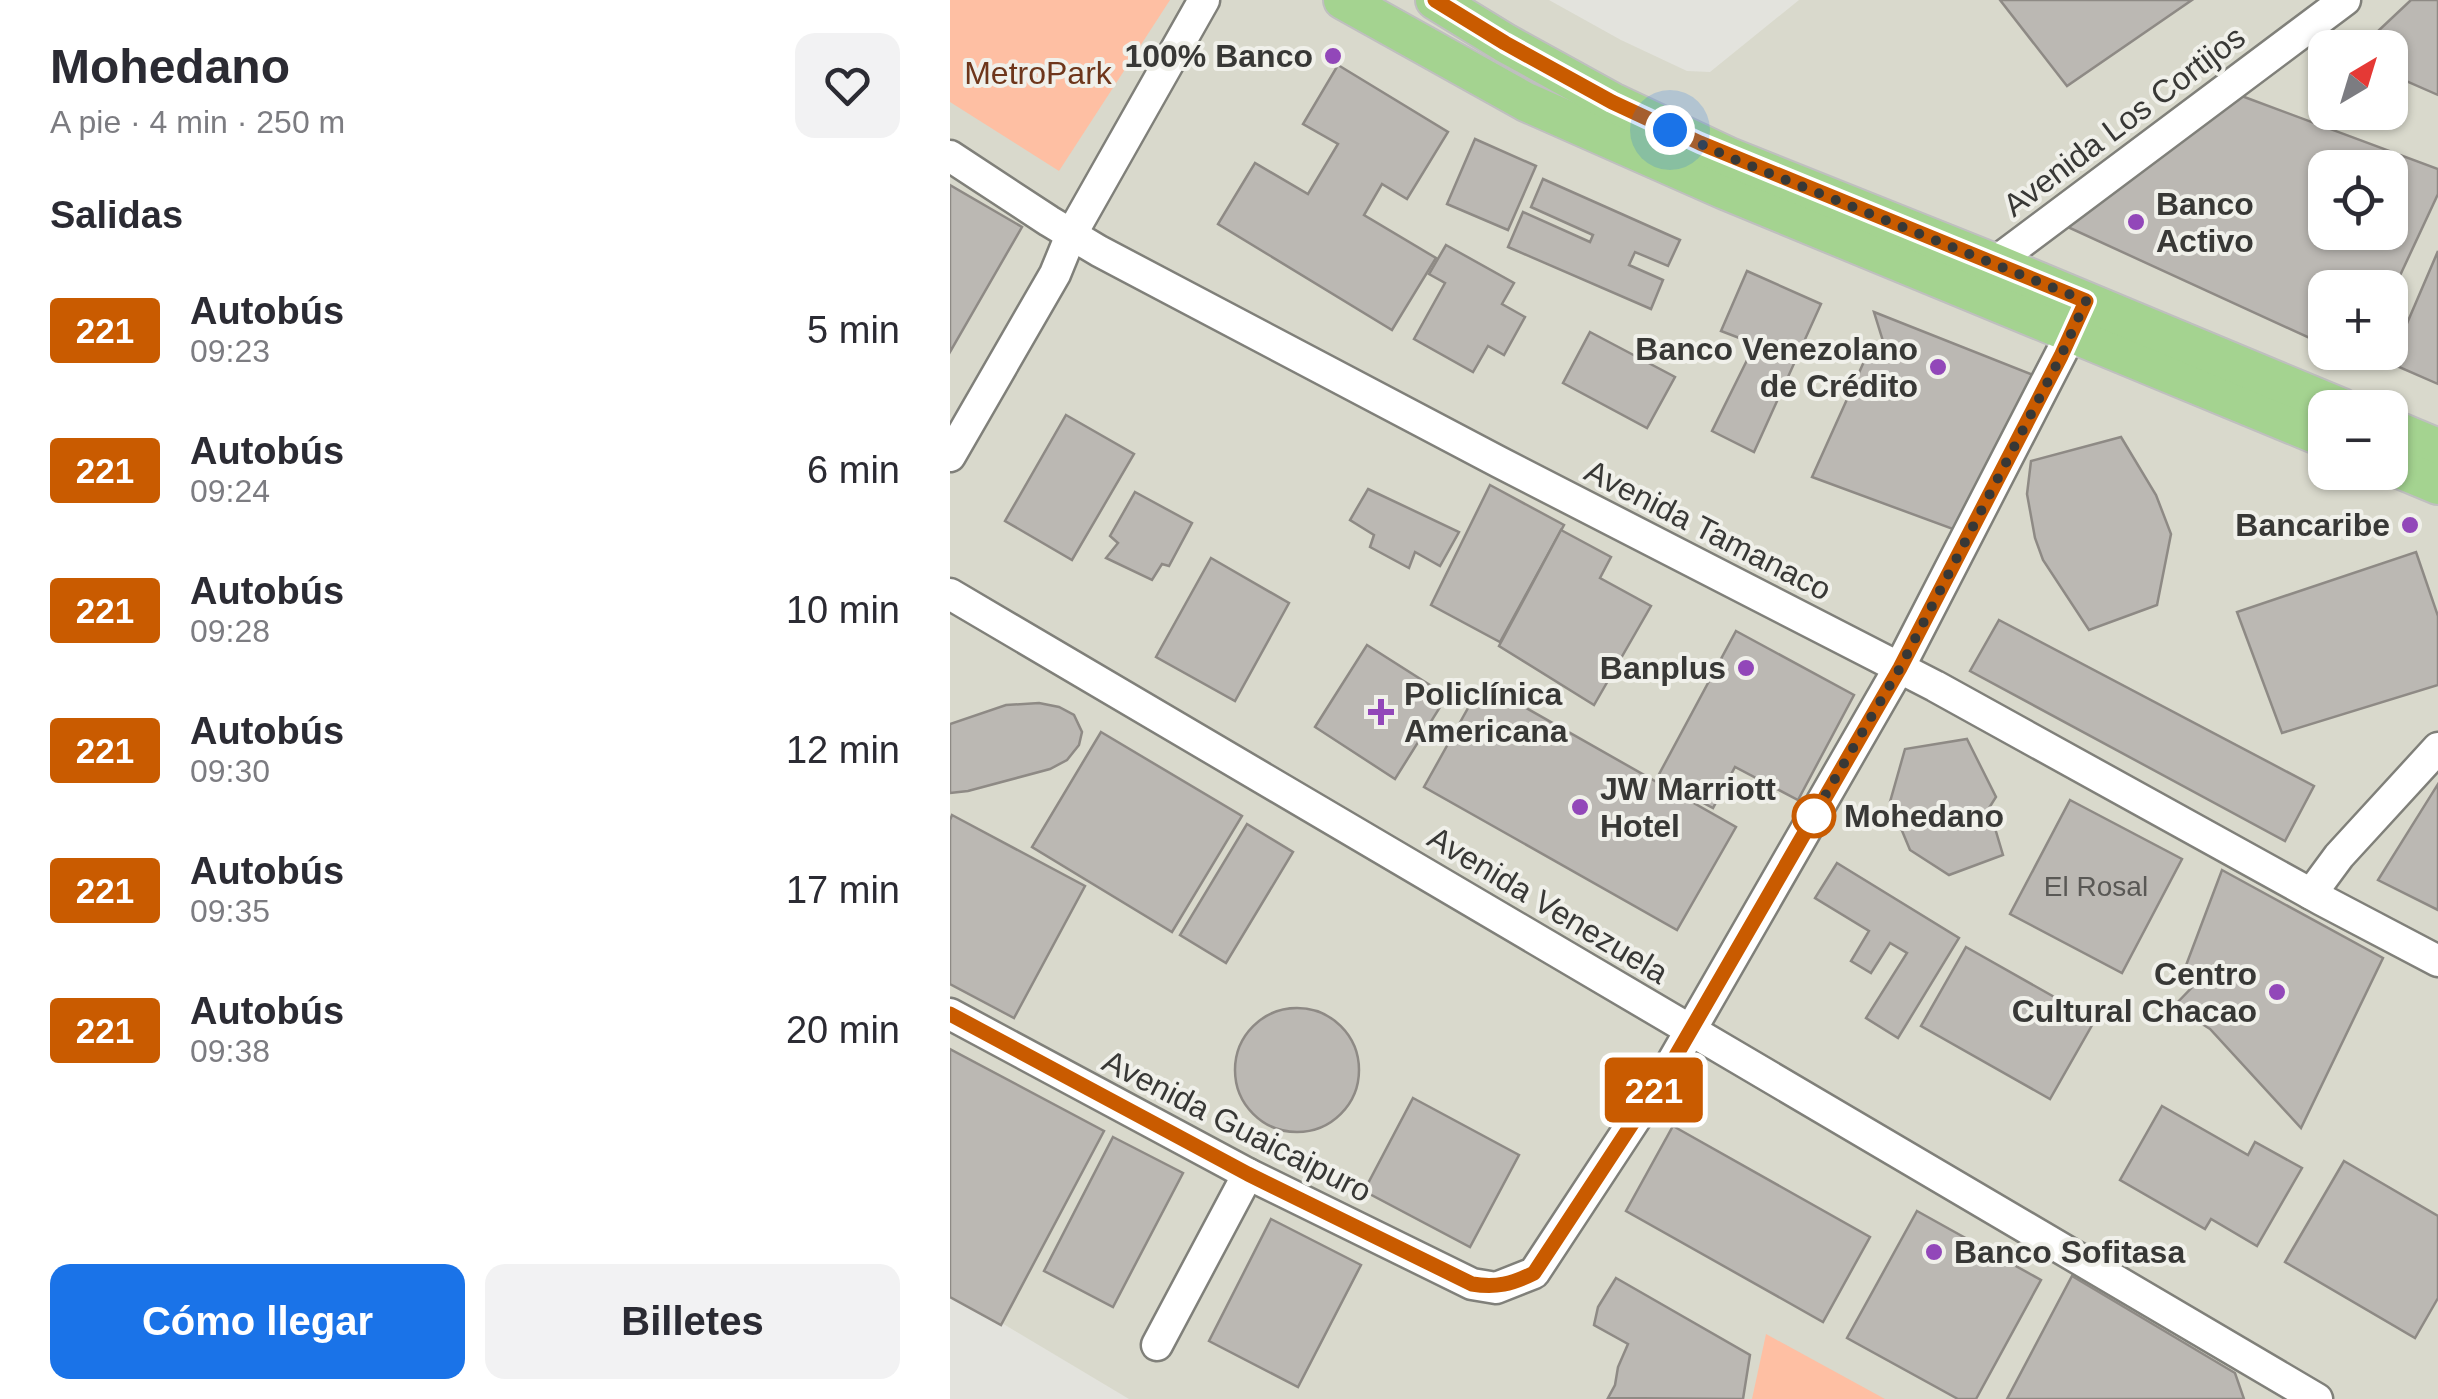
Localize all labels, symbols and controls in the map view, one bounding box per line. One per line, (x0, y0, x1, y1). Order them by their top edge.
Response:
street label: Avenida Los Cortijos (1996, 18, 2252, 224)
north arrow (2308, 30, 2408, 130)
map controls (2308, 30, 2408, 490)
button: heart (795, 33, 900, 138)
place label: 100% Banco (1124, 38, 1313, 74)
text: Mohedano (50, 40, 290, 93)
marker: 100% Banco (1322, 45, 1344, 67)
park label: MetroPark (964, 55, 1113, 91)
text: A pie · 4 min · 250 m (50, 104, 345, 140)
your location (1645, 105, 1695, 155)
button: locate (2308, 150, 2408, 250)
place label: Banco Activo (2156, 186, 2254, 259)
text: Salidas (50, 194, 183, 236)
marker: Banco Activo (2125, 211, 2147, 233)
button: + (2308, 270, 2408, 370)
text: Autobús (190, 290, 344, 332)
text: 5 min (807, 309, 900, 351)
text: 221 (76, 311, 134, 350)
place label: Banco Venezolano de Crédito (1635, 331, 1918, 404)
text: 09:23 (190, 333, 270, 369)
marker: Banco Venezolano de Crédito (1927, 356, 1949, 378)
button: − (2308, 390, 2408, 490)
text: Autobús (190, 430, 344, 472)
text: 6 min (807, 449, 900, 491)
text: 221 (76, 451, 134, 490)
street label: Avenida Tamanaco (1579, 452, 1837, 608)
text: 09:24 (190, 473, 270, 509)
place label: Bancaribe (2235, 507, 2390, 543)
marker: Bancaribe (2399, 514, 2421, 536)
text: Autobús (190, 570, 344, 612)
text: 10 min (786, 589, 900, 631)
text: 221 (76, 591, 134, 630)
text: 09:28 (190, 613, 270, 649)
place label: Banplus (1600, 650, 1726, 686)
marker: Banplus (1735, 657, 1757, 679)
place label: Policlínica Americana (1404, 676, 1568, 749)
marker: Policlínica Americana (1368, 699, 1394, 725)
text: Autobús (190, 710, 344, 752)
text: 12 min (786, 729, 900, 771)
text: 221 (76, 731, 134, 770)
text: 09:30 (190, 753, 270, 789)
place label: JW Marriott Hotel (1600, 771, 1776, 844)
marker: Mohedano (1793, 795, 1835, 837)
marker: JW Marriott Hotel (1569, 796, 1591, 818)
place label: Mohedano (1844, 798, 2004, 834)
street label: Avenida Venezuela (1422, 819, 1675, 991)
text: Autobús (190, 850, 344, 892)
text: 17 min (786, 869, 900, 911)
text: 221 (76, 871, 134, 910)
house number: El Rosal (2044, 871, 2148, 902)
text: 09:35 (190, 893, 270, 929)
place label: Centro Cultural Chacao (2012, 956, 2257, 1029)
marker: Centro Cultural Chacao (2266, 981, 2288, 1003)
text: Autobús (190, 990, 344, 1032)
text: 20 min (786, 1009, 900, 1051)
text: 221 (76, 1011, 134, 1050)
text: 09:38 (190, 1033, 270, 1069)
street label: Avenida Guaicaipuro (1097, 1043, 1377, 1209)
line badge: 221 (1596, 1058, 1712, 1122)
text: 221 (1625, 1071, 1683, 1110)
place label: Banco Sofitasa (1954, 1234, 2185, 1270)
marker: Banco Sofitasa (1923, 1241, 1945, 1263)
button: Cómo llegar (50, 1264, 465, 1379)
button: Billetes (485, 1264, 900, 1379)

